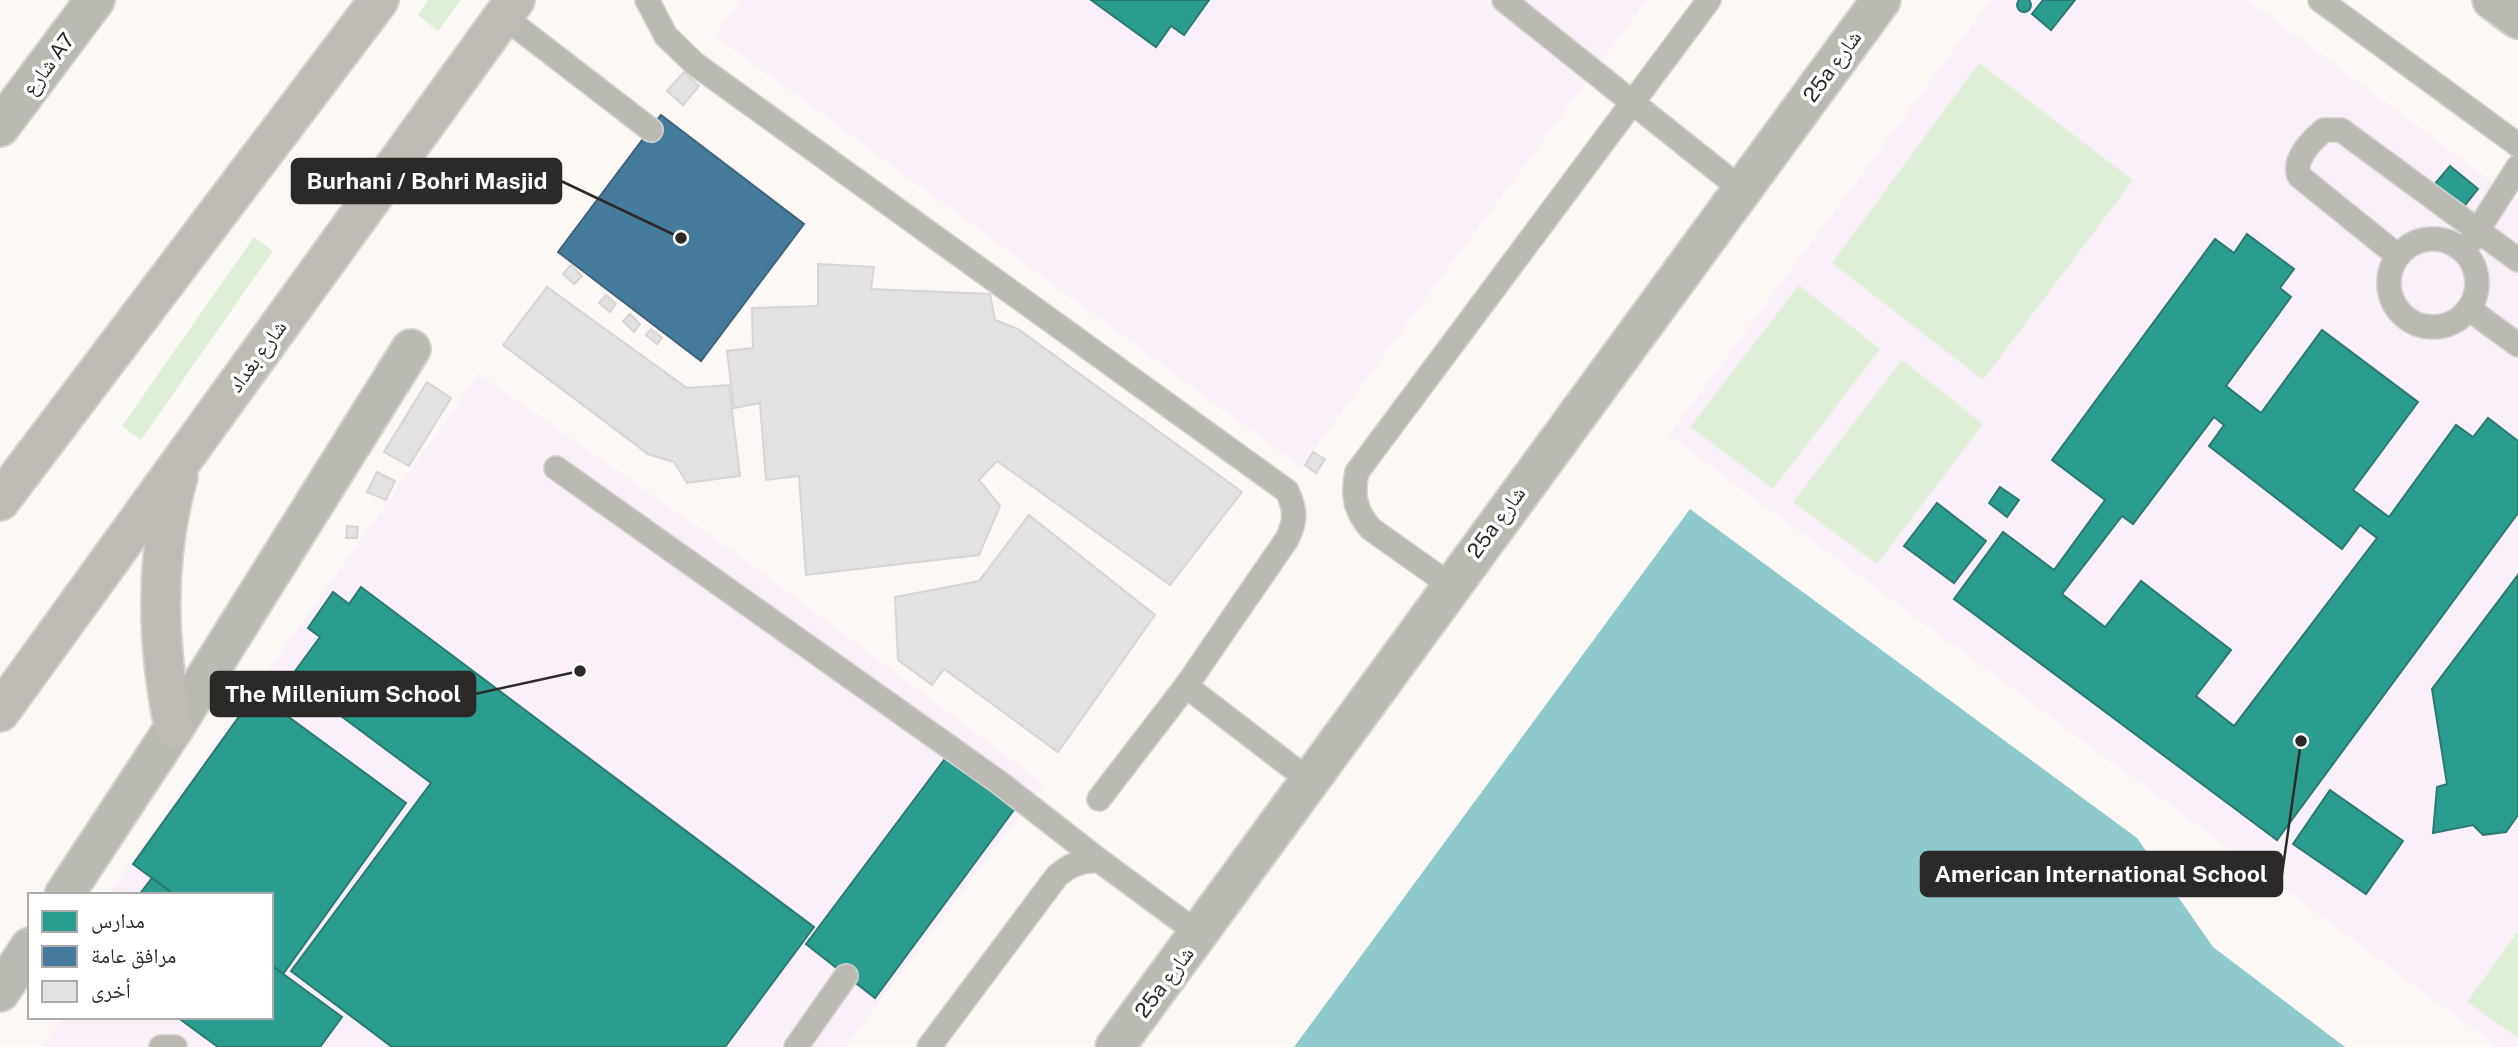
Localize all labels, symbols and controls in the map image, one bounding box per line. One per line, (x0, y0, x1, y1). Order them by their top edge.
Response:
street label: 25a شارع (1798, 25, 1867, 107)
street label: شارع A7 (17, 28, 80, 101)
callout: Burhani / Bohri Masjid (292, 159, 561, 203)
text: Burhani / Bohri Masjid (307, 167, 547, 194)
street label: شارع بغداد (222, 315, 292, 398)
street label: 25a شارع (1462, 481, 1531, 563)
callout: The Millenium School (211, 672, 475, 716)
text: The Millenium School (225, 680, 461, 707)
callout: American International School (1921, 852, 2282, 896)
text: American International School (1934, 860, 2268, 887)
legend (28, 893, 273, 1019)
text: مدارس (91, 908, 145, 934)
street label: 25a شارع (1129, 941, 1200, 1023)
text: مرافق عامة (91, 943, 176, 969)
text: أخرى (91, 978, 131, 1003)

